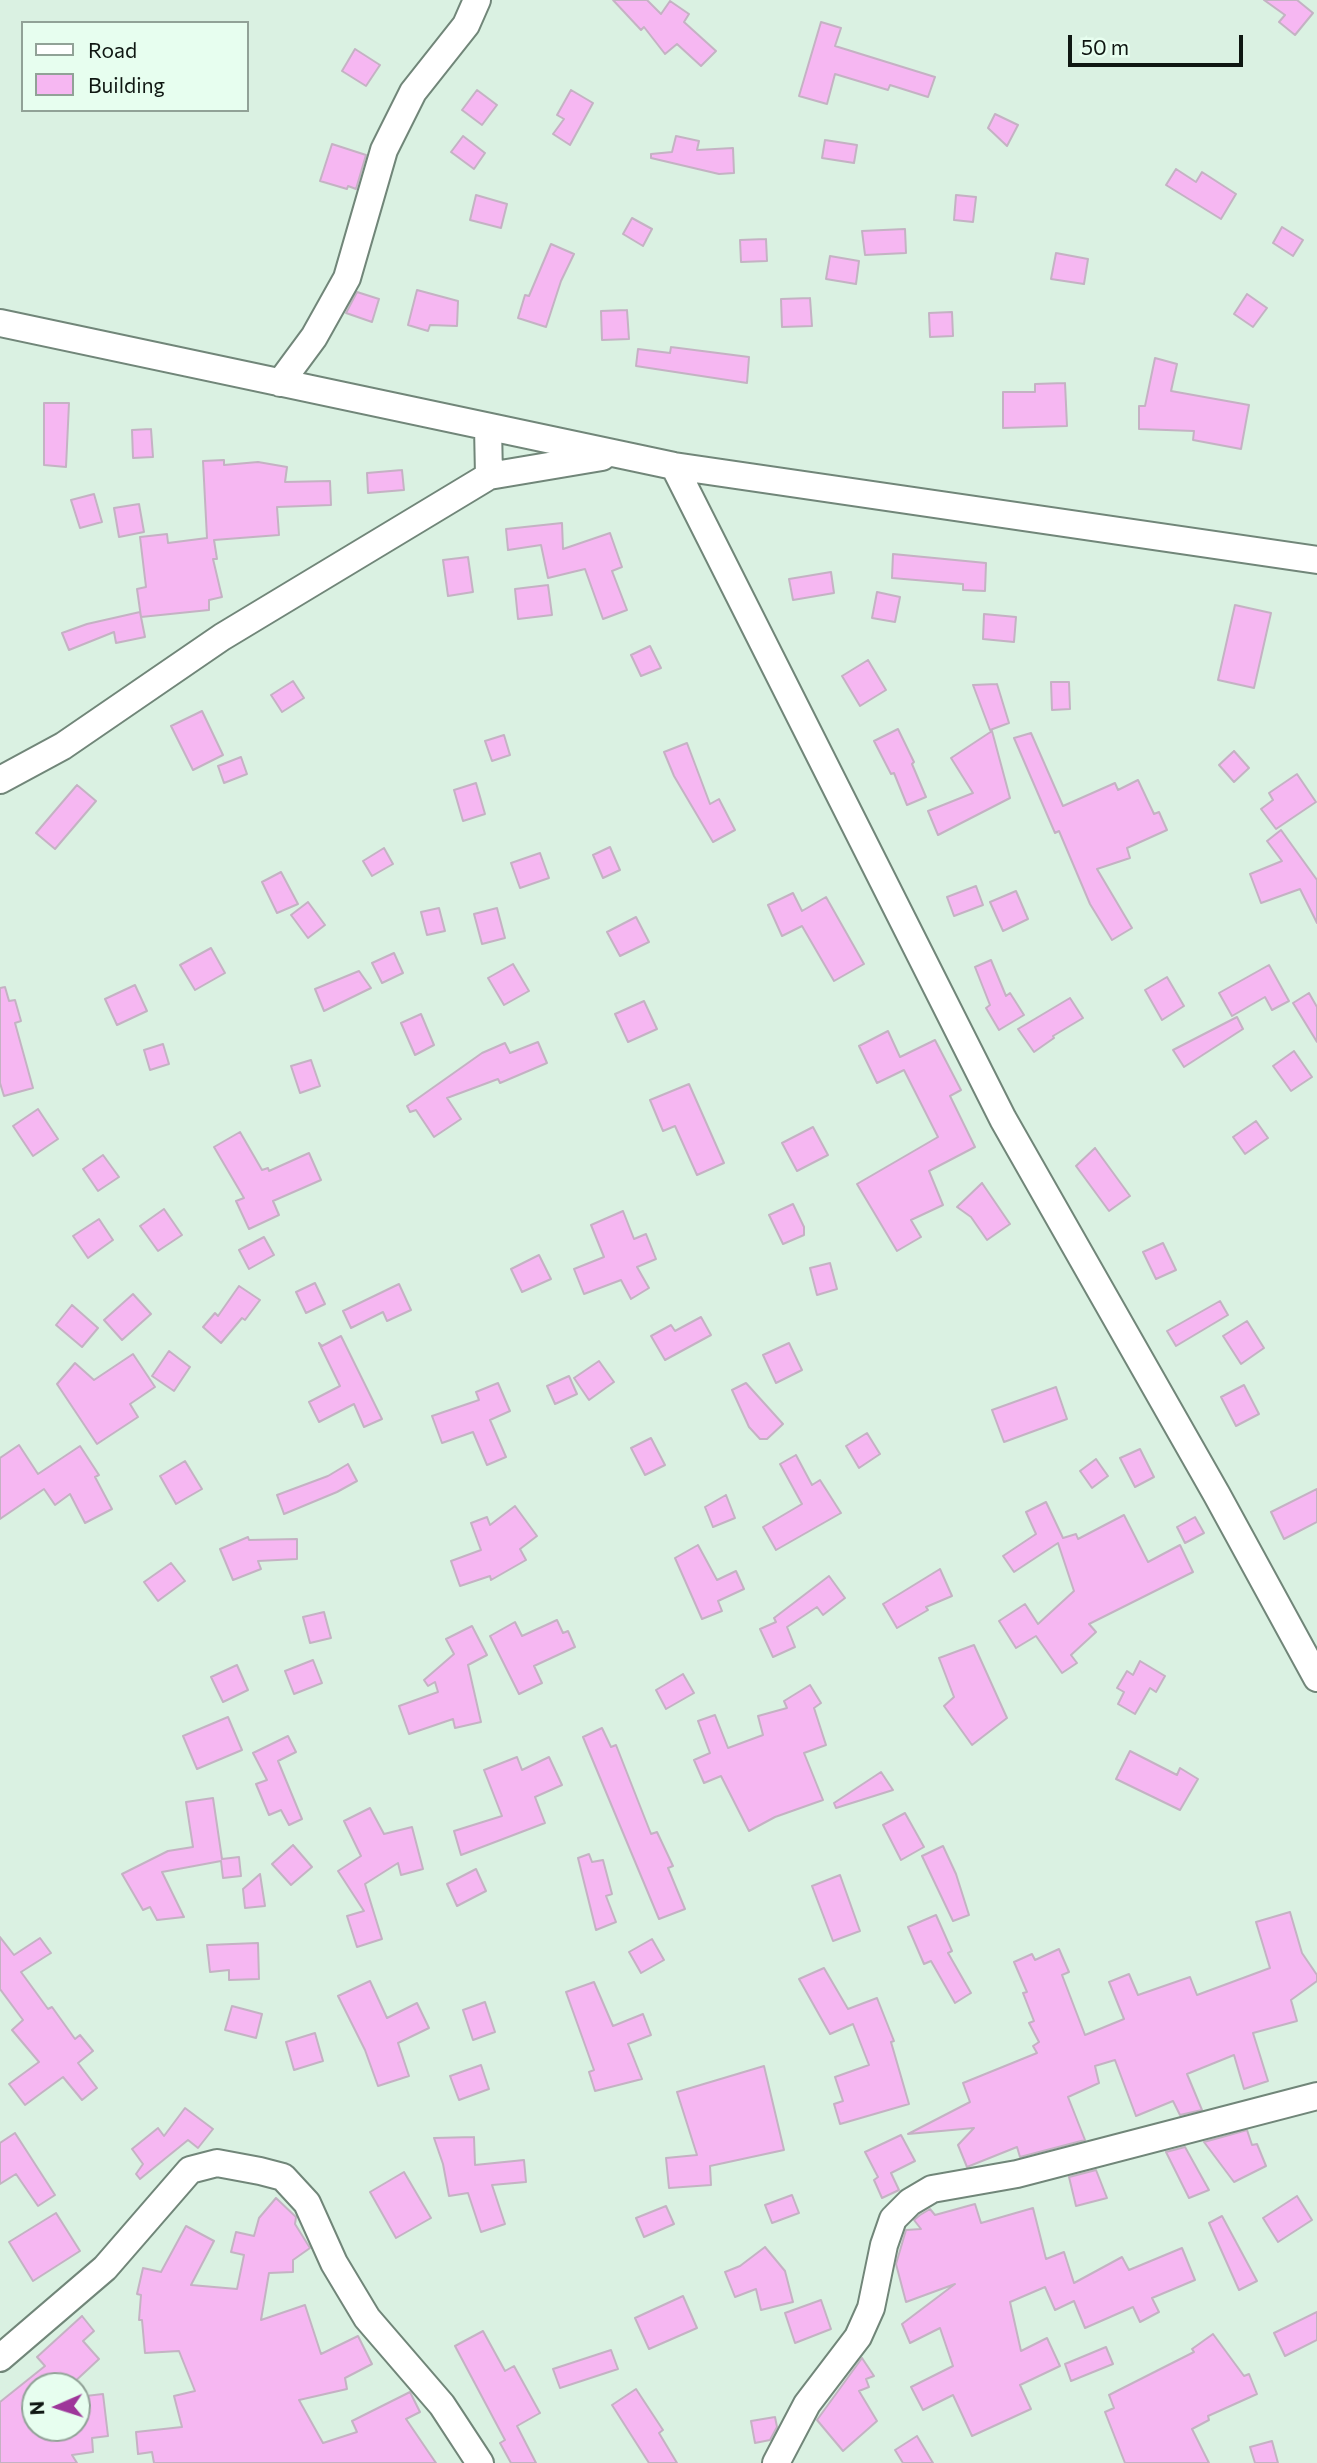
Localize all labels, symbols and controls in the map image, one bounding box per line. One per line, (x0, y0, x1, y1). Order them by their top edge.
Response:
legend (21, 21, 248, 112)
scale bar (1072, 21, 1247, 65)
text: 50 m (1081, 34, 1129, 59)
text: Road (88, 37, 137, 62)
text: Building (88, 72, 165, 97)
north arrow (21, 2372, 91, 2442)
text: N (25, 2400, 48, 2416)

